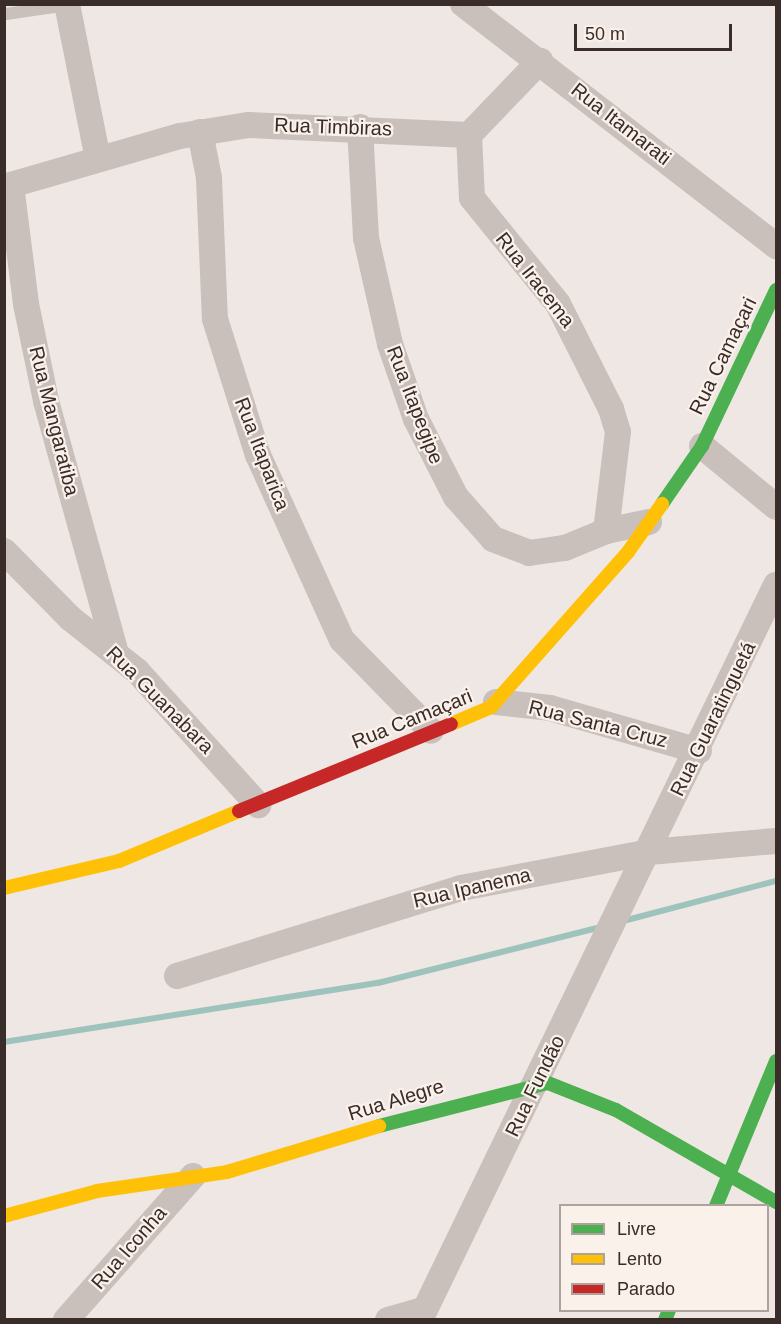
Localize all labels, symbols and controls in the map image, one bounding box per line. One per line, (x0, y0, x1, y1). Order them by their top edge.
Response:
scale bar (577, 12, 734, 50)
text: 50 m (585, 24, 625, 44)
street label: Rua Itamarati (566, 78, 676, 170)
street label: Rua Timbiras (274, 113, 392, 141)
street label: Rua Iracema (490, 228, 580, 332)
street label: Rua Camaçari (684, 293, 762, 419)
street label: Rua Itapegipe (381, 343, 449, 467)
street label: Rua Mangaratiba (24, 344, 84, 498)
street label: Rua Itaparica (229, 394, 295, 514)
street label: Rua Guaratinguetá (665, 638, 761, 800)
street label: Rua Guanabara (101, 641, 219, 759)
street label: Rua Camaçari (348, 684, 476, 754)
street label: Rua Santa Cruz (526, 695, 670, 753)
street label: Rua Ipanema (411, 863, 533, 913)
street label: Rua Fundão (500, 1031, 570, 1141)
street label: Rua Alegre (345, 1074, 447, 1126)
street label: Rua Iconha (86, 1202, 172, 1294)
legend (559, 1204, 769, 1312)
text: Livre (617, 1219, 656, 1239)
text: Lento (617, 1249, 662, 1269)
text: Parado (617, 1279, 675, 1299)

